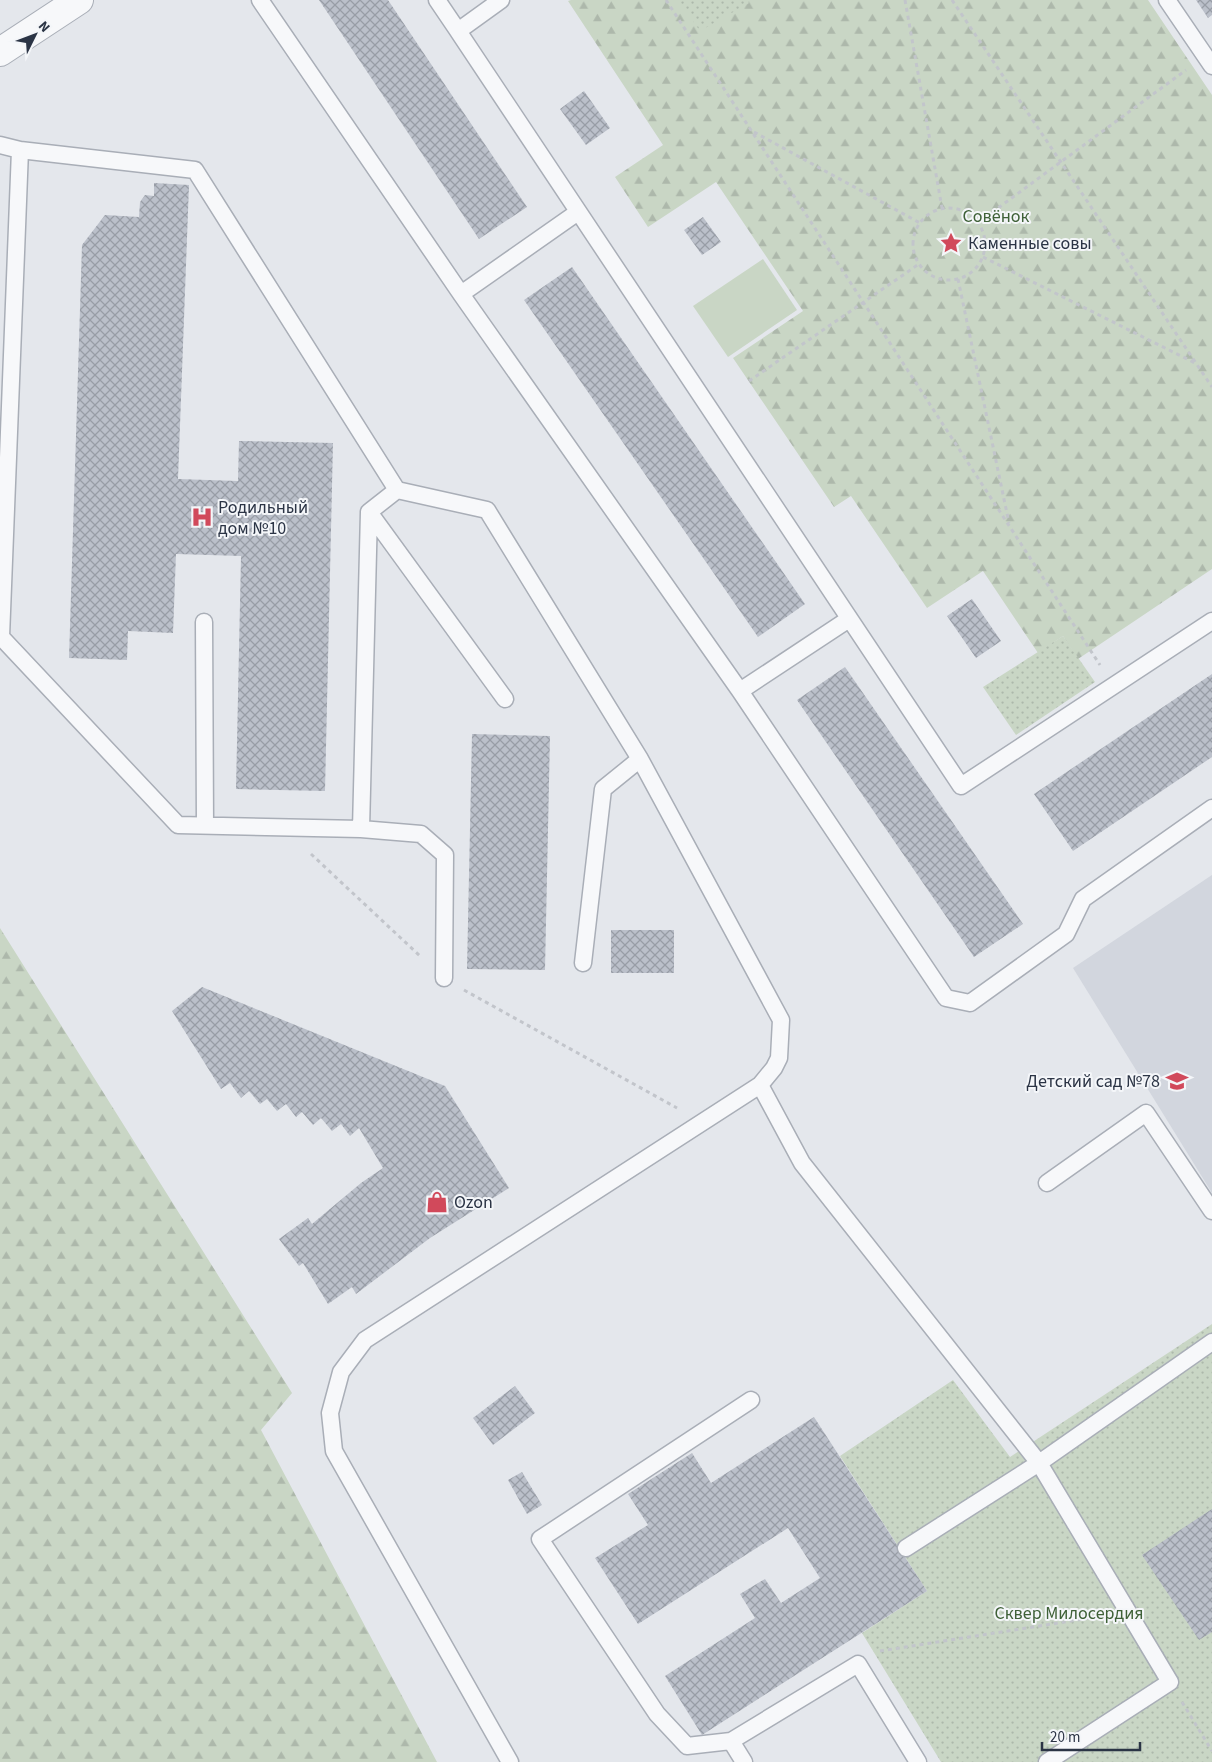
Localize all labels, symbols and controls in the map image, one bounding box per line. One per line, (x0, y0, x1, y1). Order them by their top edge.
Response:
north arrow (10, 10, 60, 60)
text: N (33, 17, 54, 37)
park label: Совёнок (963, 204, 1030, 229)
place icon: Каменные совы (938, 230, 964, 256)
place label: Каменные совы (968, 231, 1092, 256)
place label: Родильный дом №10 (218, 495, 308, 541)
hospital icon: Родильный дом №10 (189, 504, 215, 530)
school or university icon: Детский сад №78 (1164, 1068, 1190, 1094)
place label: Детский сад №78 (1026, 1069, 1160, 1094)
shop icon: Ozon (424, 1189, 450, 1215)
place label: Ozon (454, 1190, 493, 1215)
park label: Сквер Милосердия (994, 1601, 1144, 1626)
scale bar (1042, 1720, 1140, 1752)
text: 20 m (1050, 1727, 1080, 1748)

